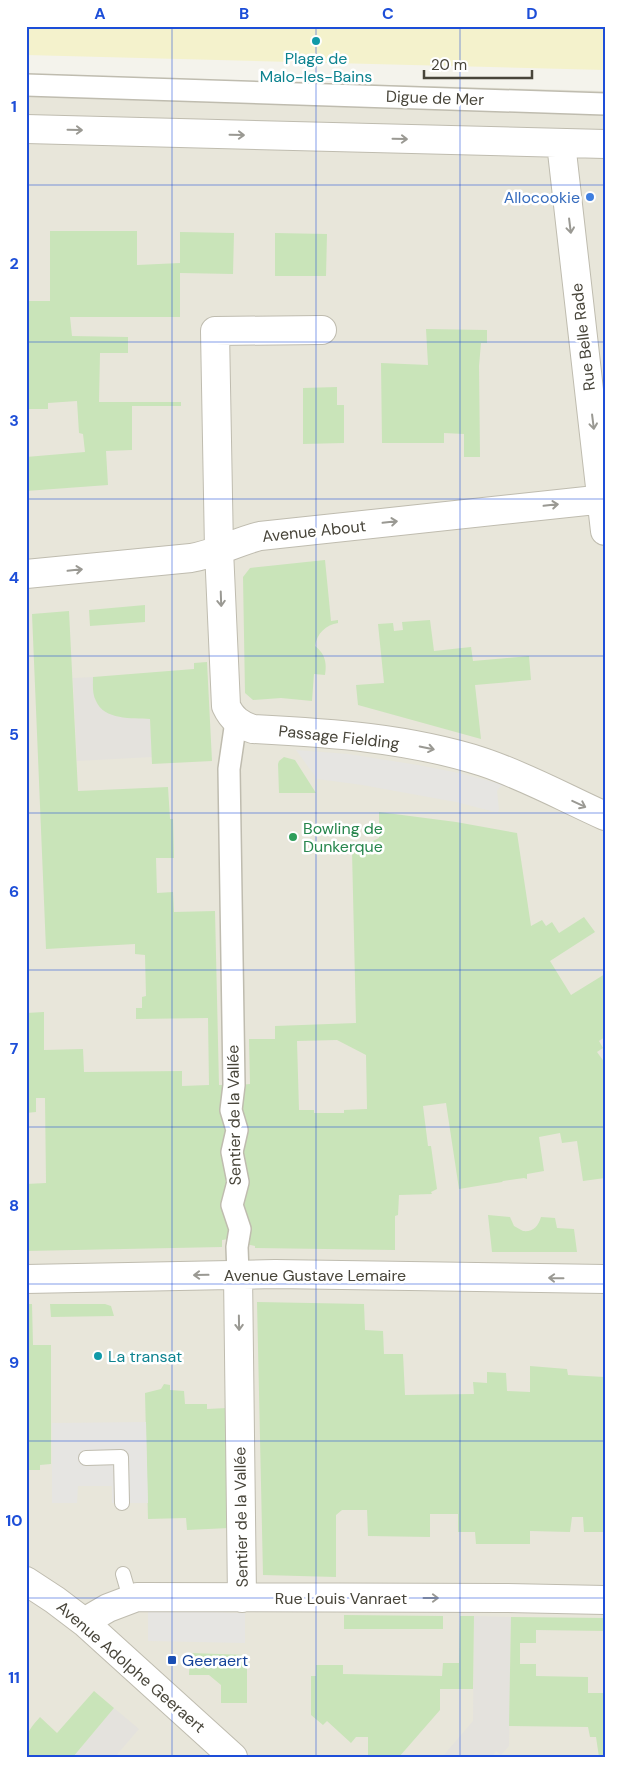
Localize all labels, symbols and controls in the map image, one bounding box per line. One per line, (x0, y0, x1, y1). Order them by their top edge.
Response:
text: A (94, 3, 106, 24)
text: B (239, 3, 249, 24)
text: C (382, 3, 394, 24)
text: D (526, 3, 538, 24)
marker: Plage de Malo-les-Bains (310, 35, 322, 47)
place label: Plage de Malo-les-Bains (260, 48, 372, 87)
scale bar (424, 48, 531, 80)
text: 20 m (431, 55, 467, 75)
street label: Digue de Mer (386, 86, 484, 110)
text: 1 (11, 96, 17, 117)
one-way arrow (67, 126, 83, 135)
one-way arrow (229, 130, 245, 139)
one-way arrow (392, 134, 408, 143)
place label: Allocookie (504, 187, 580, 208)
marker: Allocookie (584, 191, 596, 203)
one-way arrow (565, 218, 575, 234)
text: 2 (9, 253, 19, 274)
street label: Rue Belle Rade (566, 282, 600, 392)
text: 3 (9, 410, 19, 431)
one-way arrow (588, 414, 598, 430)
one-way arrow (543, 500, 559, 510)
street label: Avenue About (261, 515, 367, 547)
one-way arrow (382, 517, 398, 527)
one-way arrow (66, 565, 82, 574)
text: 4 (9, 567, 19, 588)
one-way arrow (217, 590, 226, 606)
street label: Passage Fielding (278, 720, 401, 754)
text: 5 (9, 724, 19, 745)
one-way arrow (419, 744, 435, 753)
one-way arrow (571, 800, 586, 810)
place label: Bowling de Dunkerque (303, 818, 383, 857)
marker: Bowling de Dunkerque (287, 831, 299, 843)
text: 6 (9, 881, 19, 902)
text: 7 (10, 1038, 19, 1059)
street label: Sentier de la Vallée (222, 1044, 246, 1186)
text: 8 (9, 1195, 19, 1216)
street label: Avenue Gustave Lemaire (224, 1265, 406, 1286)
one-way arrow (193, 1270, 210, 1280)
one-way arrow (548, 1273, 564, 1283)
one-way arrow (234, 1314, 244, 1331)
place label: La transat (108, 1346, 182, 1367)
marker: La transat (92, 1350, 104, 1362)
text: 9 (9, 1352, 19, 1373)
street label: Sentier de la Vallée (229, 1446, 253, 1588)
text: 10 (5, 1510, 23, 1531)
street label: Rue Louis Vanraet (275, 1588, 407, 1609)
one-way arrow (422, 1593, 438, 1603)
street label: Avenue Adolphe Geeraert (52, 1597, 210, 1737)
place label: Geeraert (182, 1650, 248, 1671)
marker: Geeraert (166, 1654, 178, 1666)
text: 11 (8, 1667, 20, 1688)

